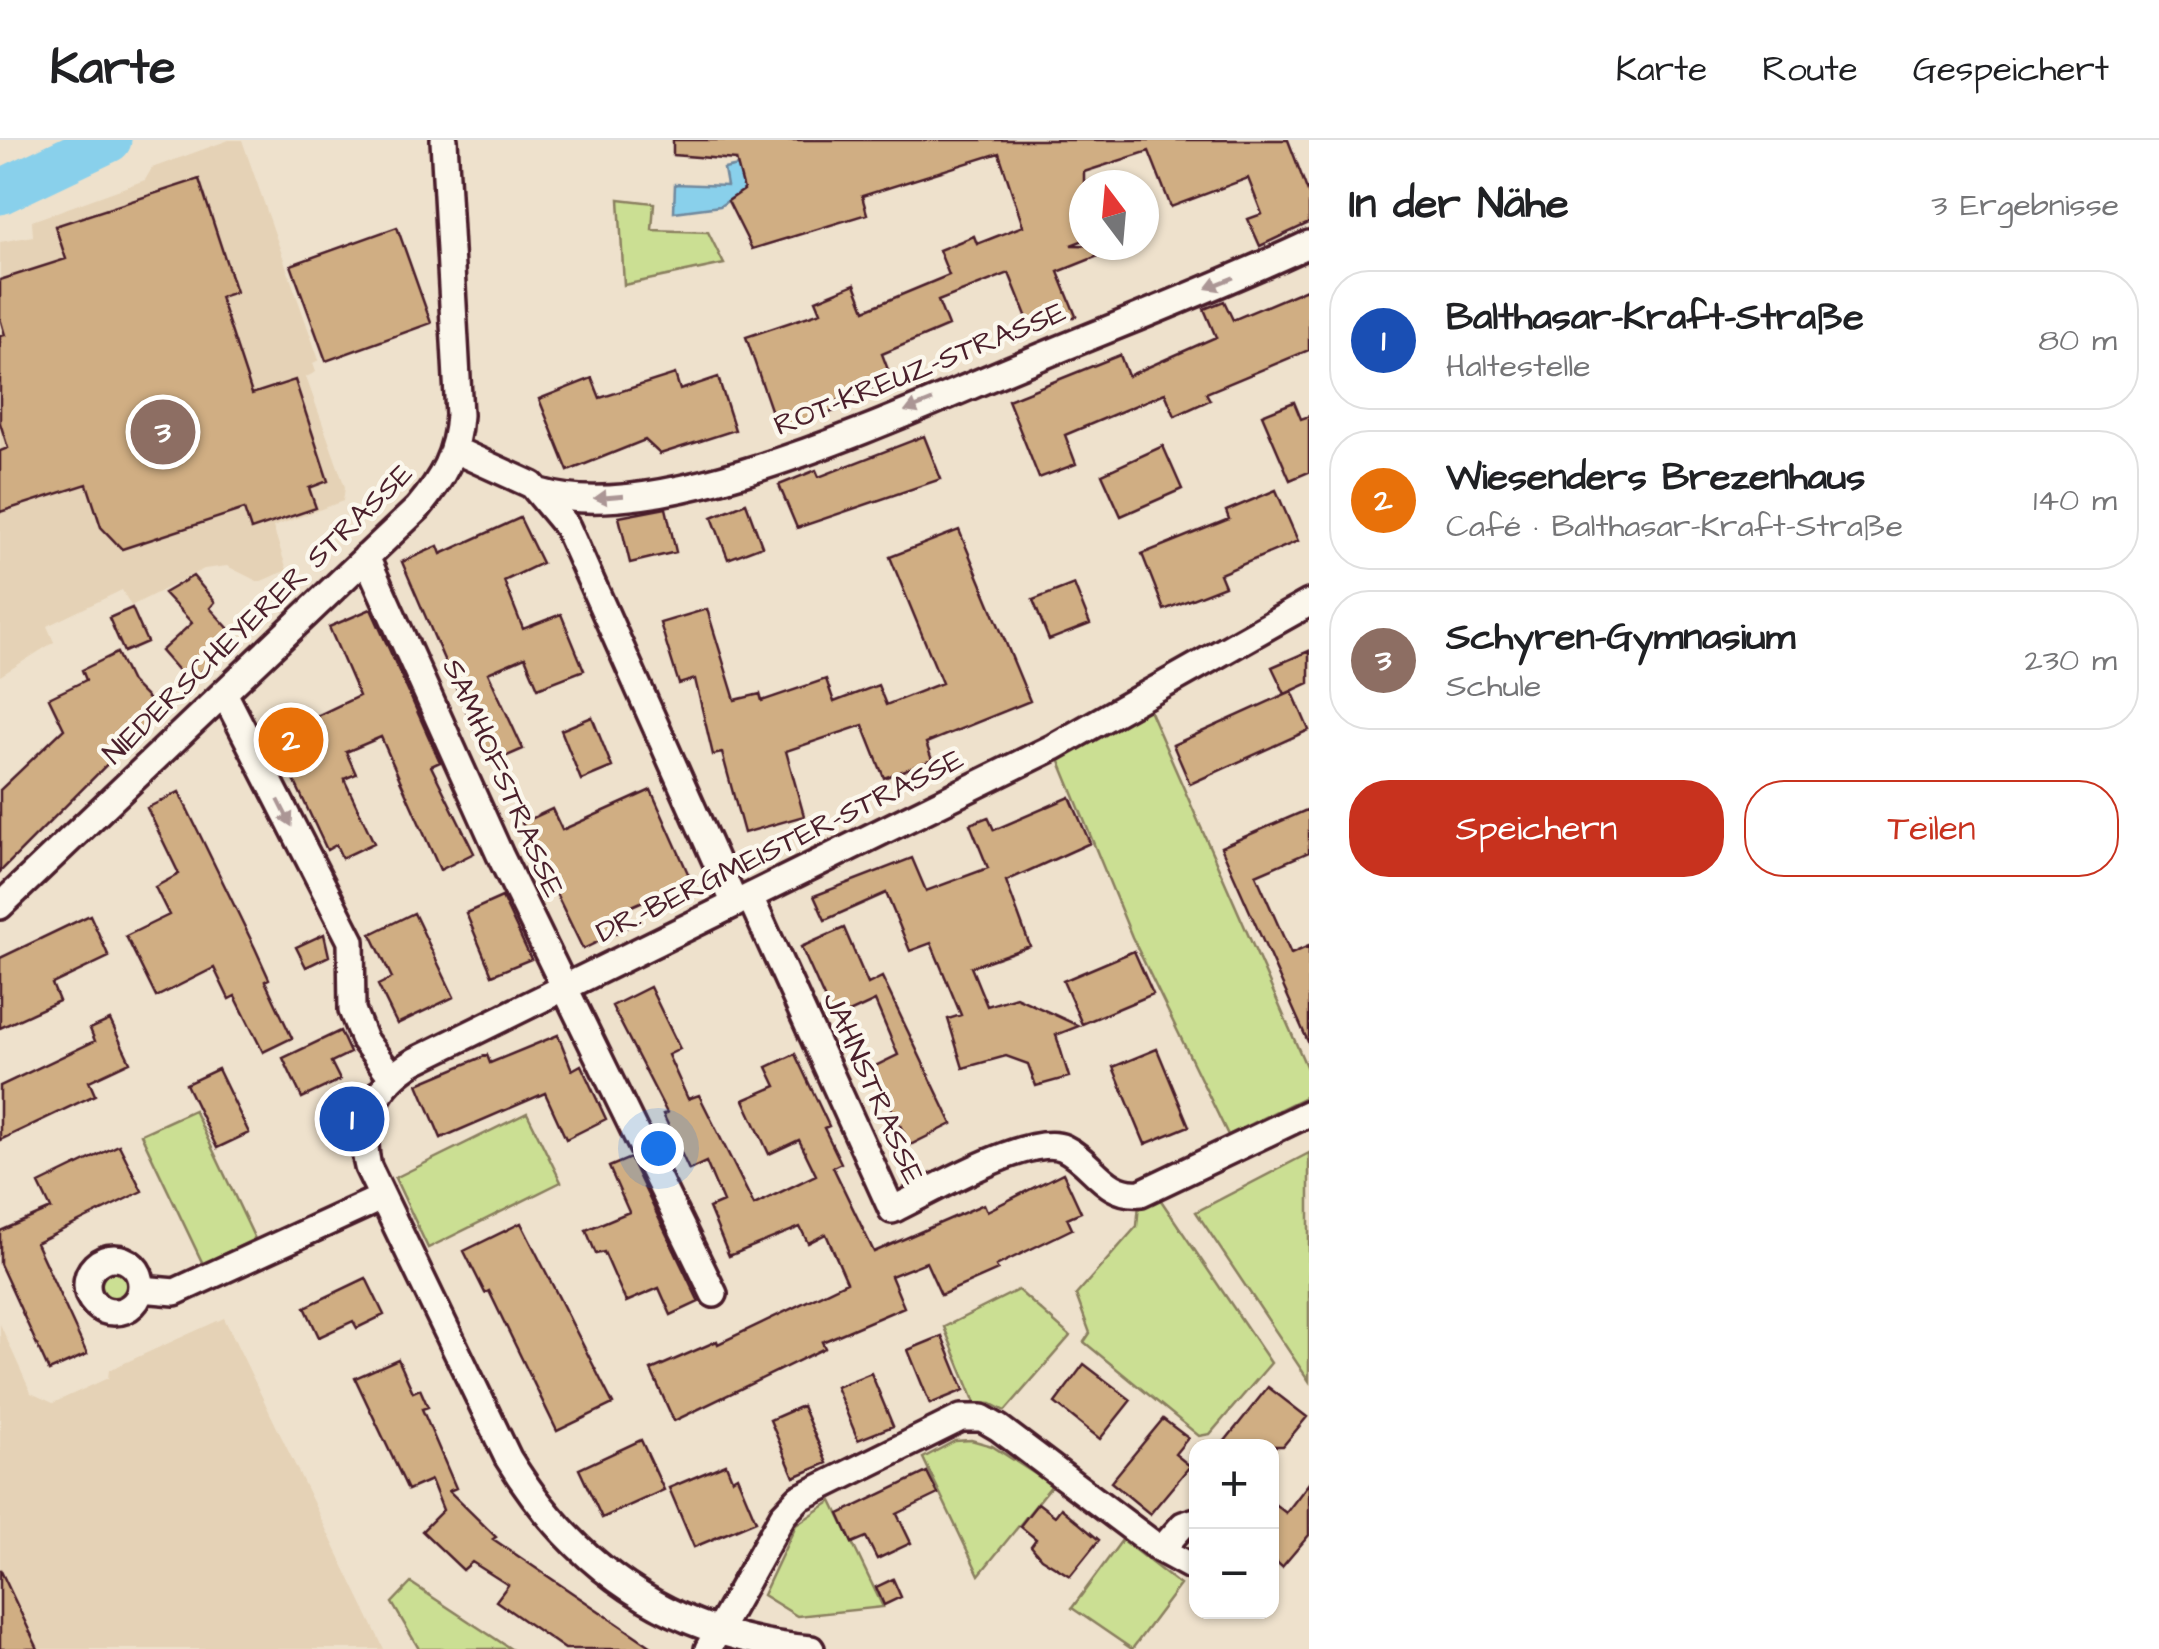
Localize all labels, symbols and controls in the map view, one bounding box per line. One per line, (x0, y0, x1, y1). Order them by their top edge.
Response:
text: Karte (50, 36, 175, 102)
text: Karte (1616, 45, 1707, 94)
text: Route (1762, 45, 1858, 94)
text: Gespeichert (1913, 45, 2109, 94)
north arrow (1069, 170, 1159, 260)
text: In der Nähe (1349, 176, 1569, 234)
text: 3 Ergebnisse (1931, 183, 2119, 228)
one-way arrow (1205, 275, 1235, 291)
street label: ROT-KREUZ-STRASSE (768, 291, 1072, 447)
text: Balthasar-Kraft-Straße (1446, 292, 1864, 344)
text: 1 (1381, 318, 1386, 363)
text: 80 m (2038, 318, 2117, 363)
text: Haltestelle (1446, 344, 1591, 389)
pin: 3 (130, 394, 196, 470)
one-way arrow (904, 398, 934, 414)
text: Wiesenders Brezenhaus (1446, 452, 1865, 504)
street label: NIEDERSCHEYERER STRASSE (93, 454, 423, 774)
text: 2 (1374, 478, 1393, 523)
text: 140 m (2033, 478, 2117, 523)
one-way arrow (592, 489, 624, 505)
text: Café · Balthasar-Kraft-Straße (1446, 504, 1903, 549)
text: Schyren-Gymnasium (1446, 612, 1795, 664)
text: 3 (1375, 638, 1392, 683)
text: 230 m (2025, 638, 2117, 683)
street label: SAMHOFSTRASSE (432, 652, 575, 904)
text: Schule (1446, 664, 1541, 709)
pin: 2 (258, 702, 324, 778)
street label: DR.-BERGMEISTER-STRASSE (589, 738, 971, 953)
button: Speichern (1349, 780, 1724, 877)
button: Teilen (1744, 780, 2119, 877)
one-way arrow (276, 798, 293, 827)
street label: JAHNSTRASSE (812, 985, 934, 1191)
pin: 1 (320, 1082, 384, 1156)
your location (633, 1123, 684, 1174)
map controls (1189, 1439, 1279, 1619)
button: + (1189, 1439, 1279, 1529)
button: − (1189, 1529, 1279, 1619)

